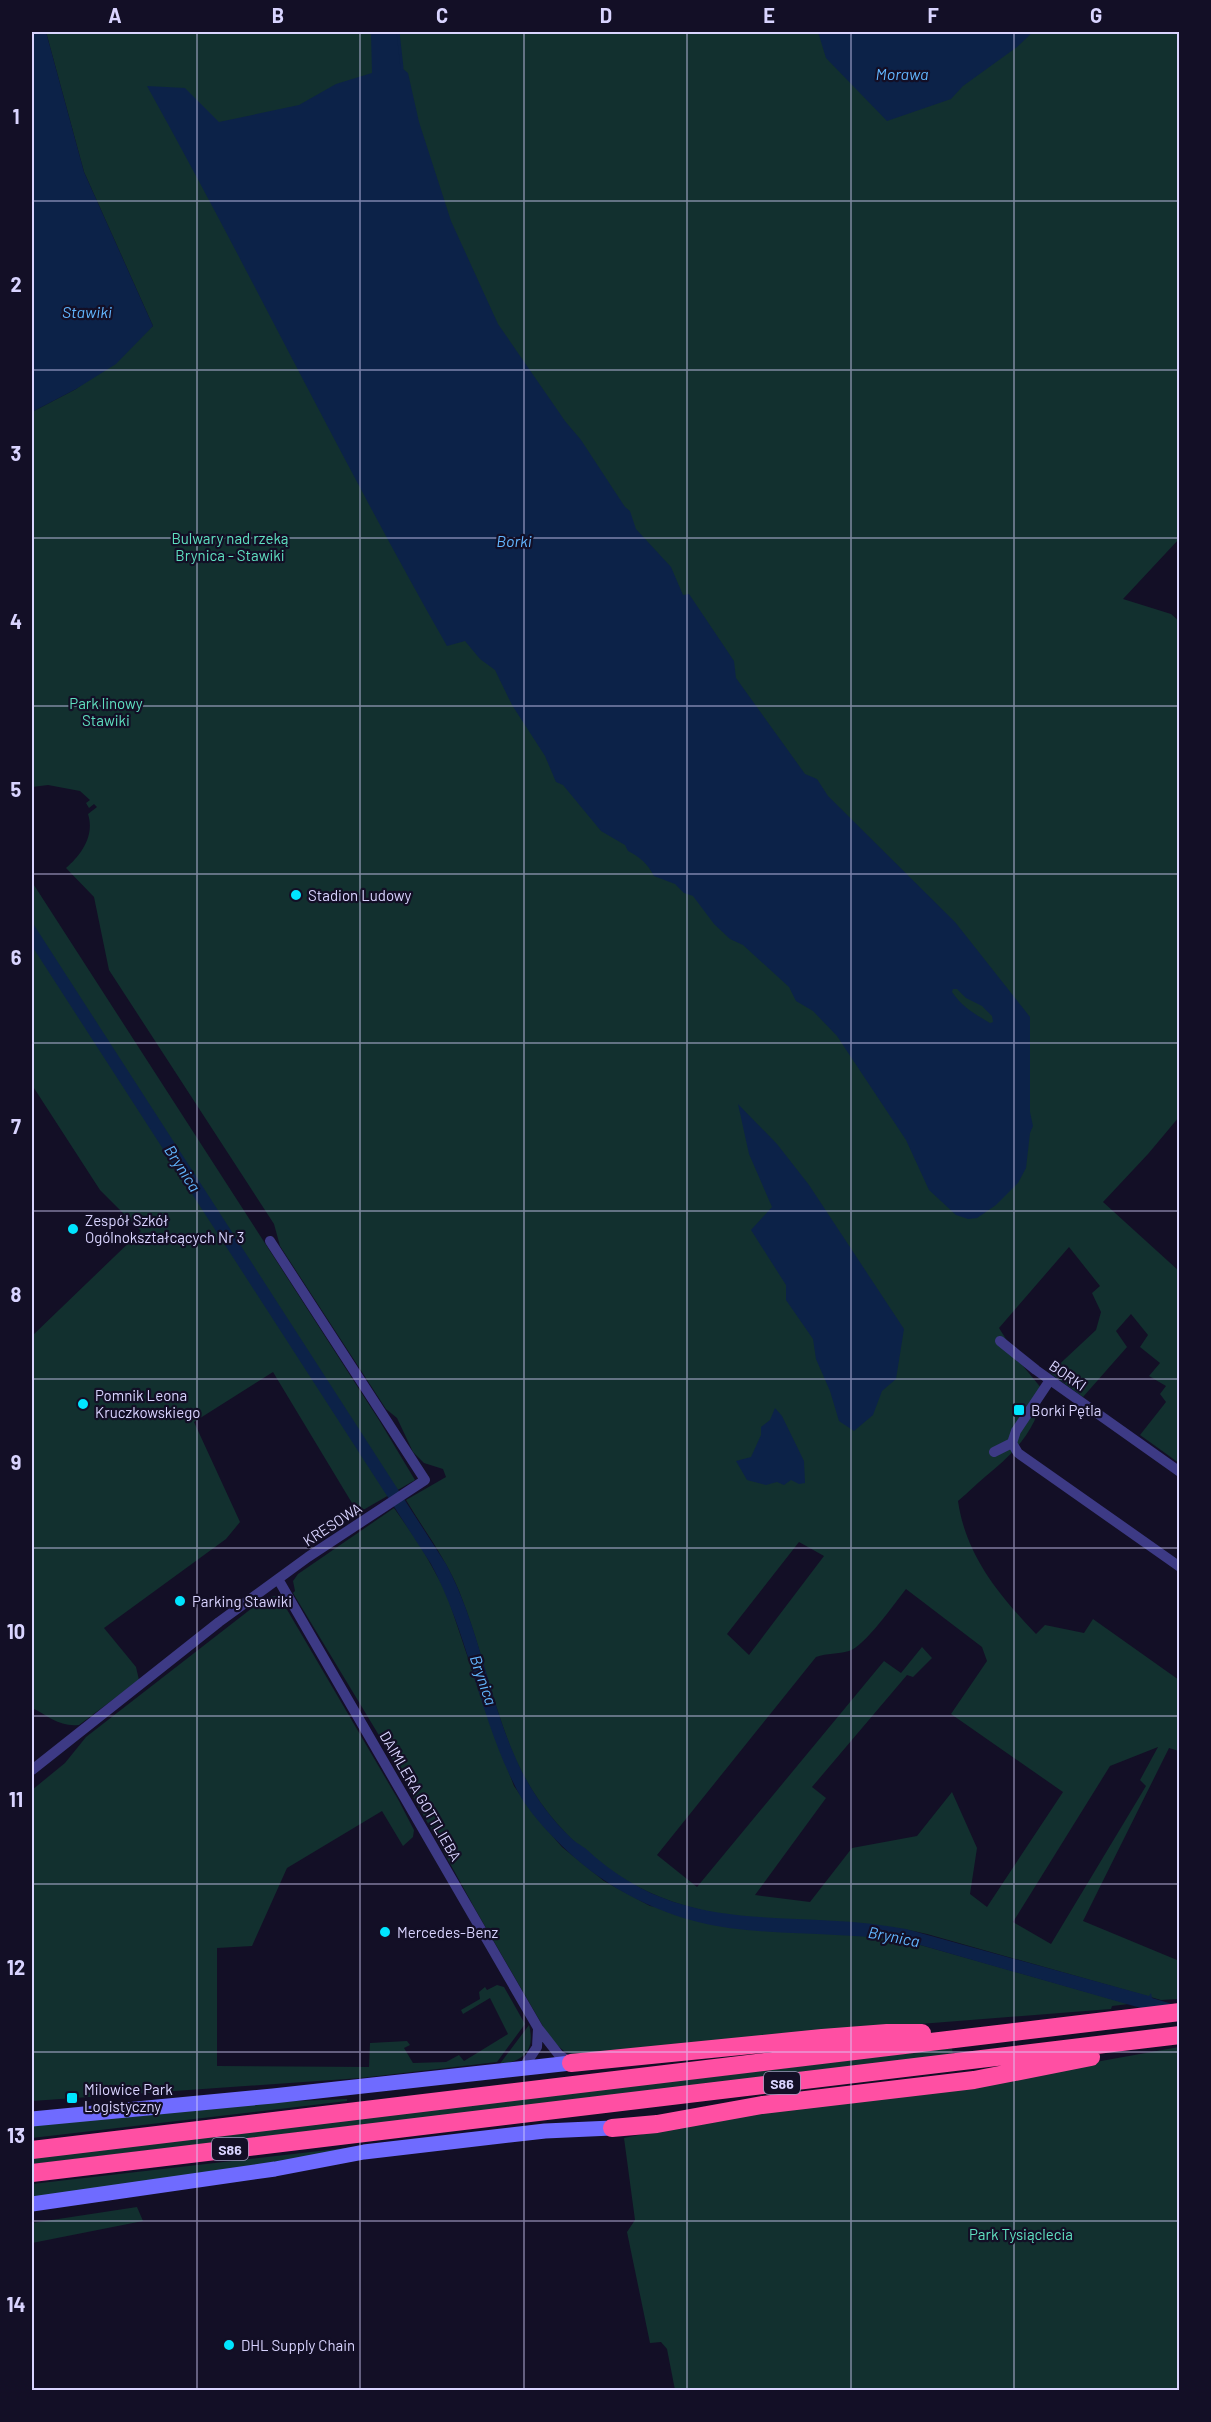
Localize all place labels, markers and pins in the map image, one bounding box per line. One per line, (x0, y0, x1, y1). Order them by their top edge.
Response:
place label: Stadion Ludowy (308, 886, 412, 904)
marker: Stadion Ludowy (289, 888, 303, 902)
place label: Zespół Szkół Ogólnokształcących Nr 3 (85, 1211, 244, 1246)
marker: Zespół Szkół Ogólnokształcących Nr 3 (66, 1222, 80, 1236)
place label: Pomnik Leona Kruczkowskiego (95, 1386, 200, 1421)
marker: Pomnik Leona Kruczkowskiego (76, 1397, 90, 1411)
place label: Borki Pętla (1031, 1401, 1101, 1419)
marker: Borki Pętla (1012, 1403, 1026, 1417)
place label: Parking Stawiki (192, 1592, 292, 1610)
marker: Parking Stawiki (173, 1594, 187, 1608)
place label: Mercedes-Benz (397, 1923, 499, 1941)
marker: Mercedes-Benz (378, 1925, 392, 1939)
place label: Milowice Park Logistyczny (84, 2080, 173, 2115)
marker: Milowice Park Logistyczny (65, 2091, 79, 2105)
place label: DHL Supply Chain (241, 2336, 355, 2354)
marker: DHL Supply Chain (222, 2338, 236, 2352)

